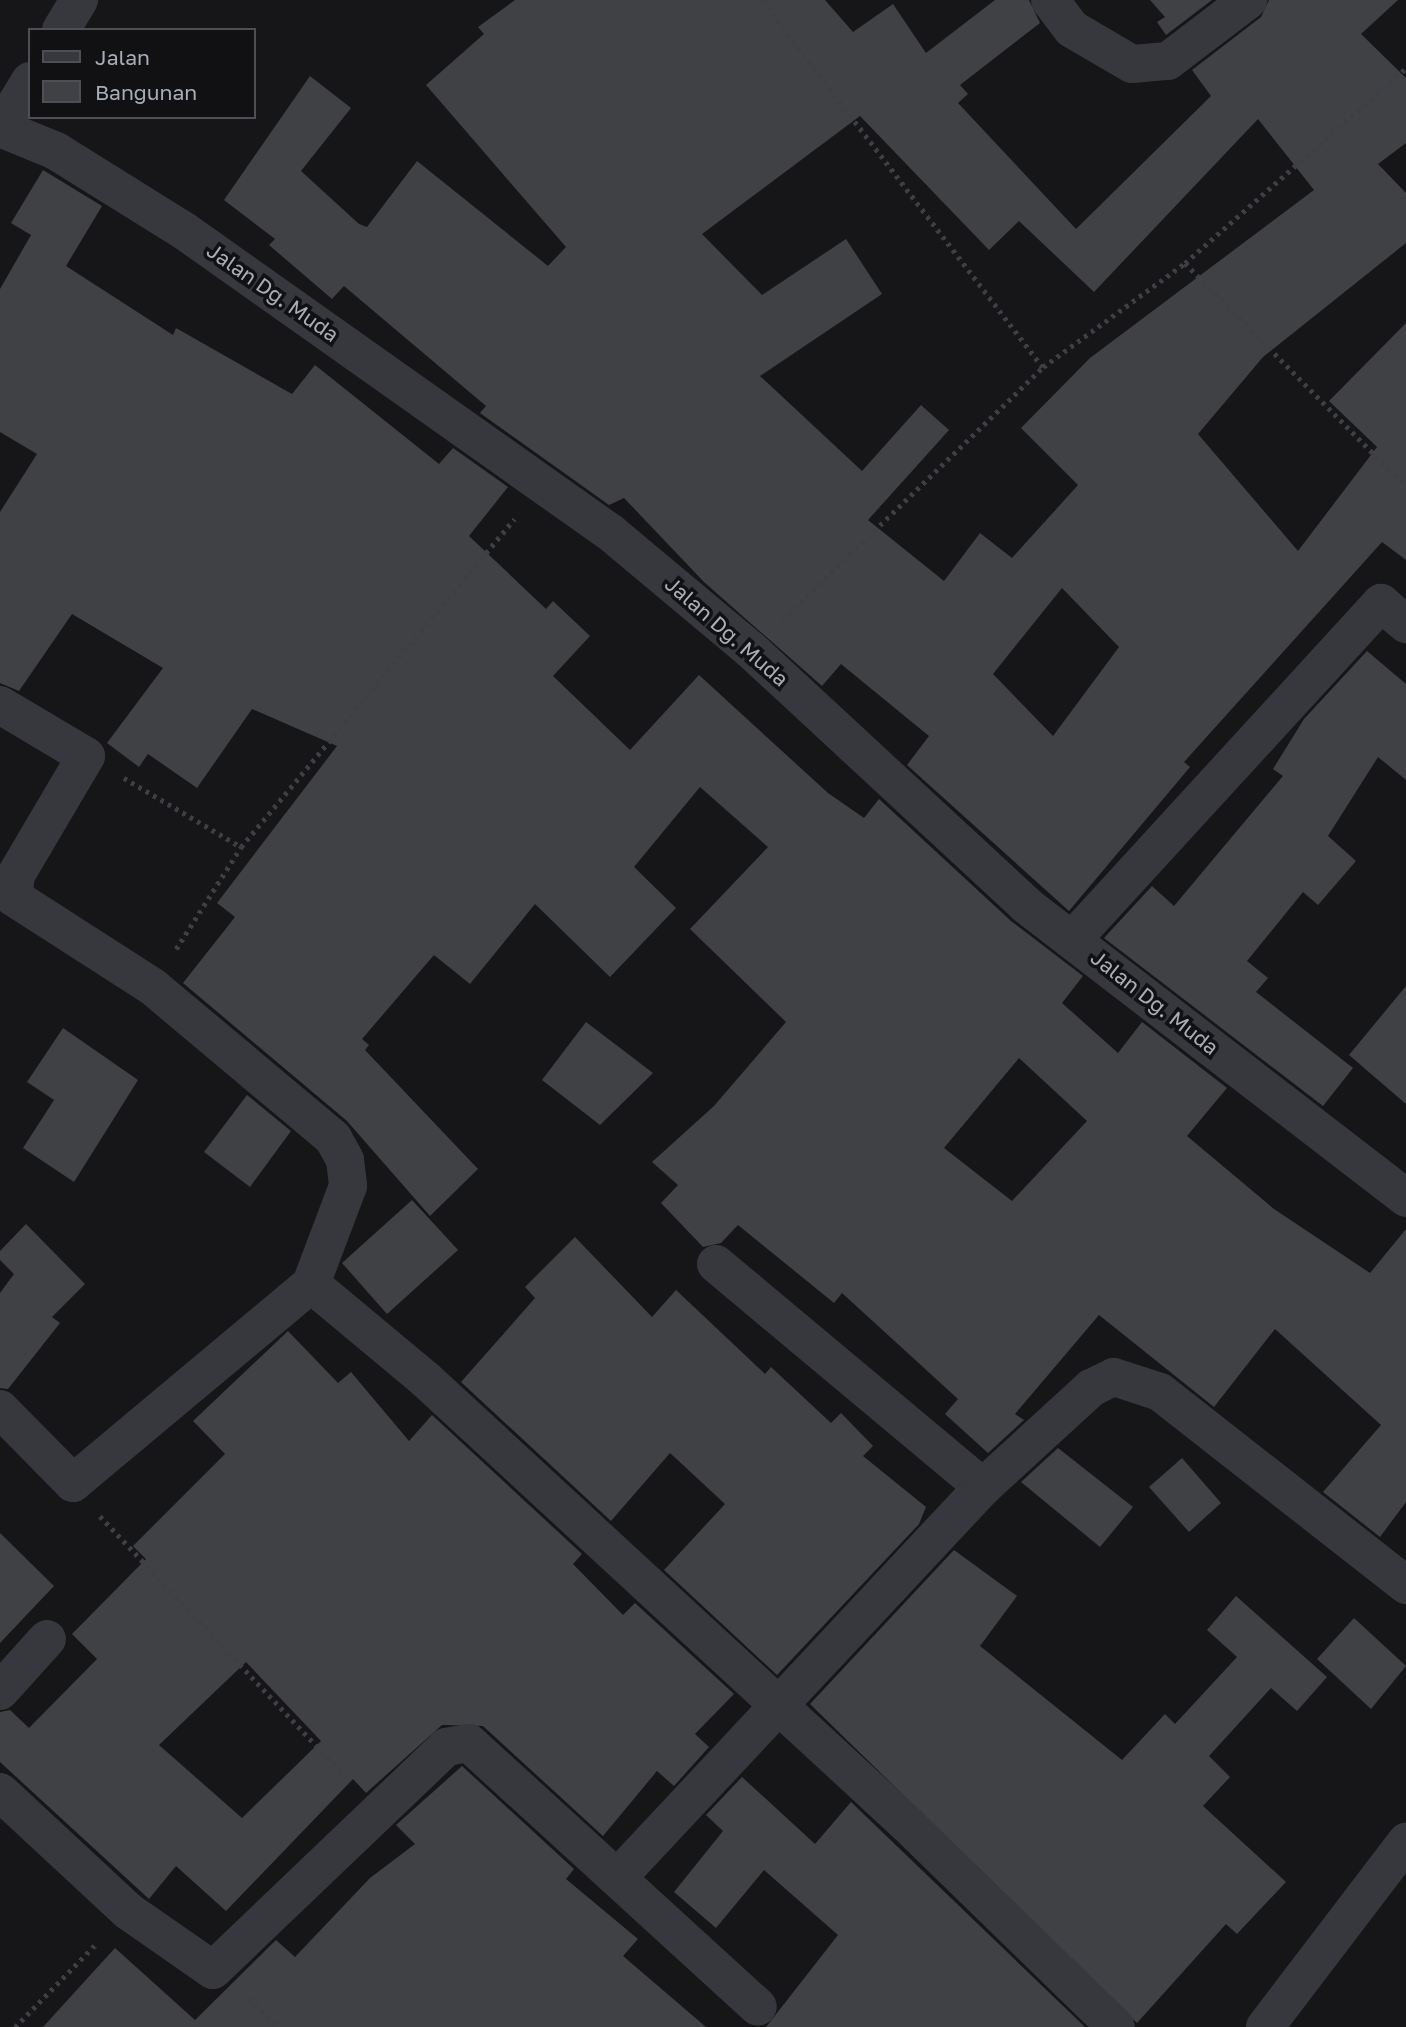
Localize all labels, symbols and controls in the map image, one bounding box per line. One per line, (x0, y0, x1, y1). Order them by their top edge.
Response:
legend (28, 28, 256, 119)
text: Jalan (95, 44, 150, 70)
text: Bangunan (95, 79, 197, 105)
street label: Jalan Dg. Muda (202, 237, 344, 347)
street label: Jalan Dg. Muda (660, 571, 794, 691)
street label: Jalan Dg. Muda (1086, 944, 1224, 1060)

